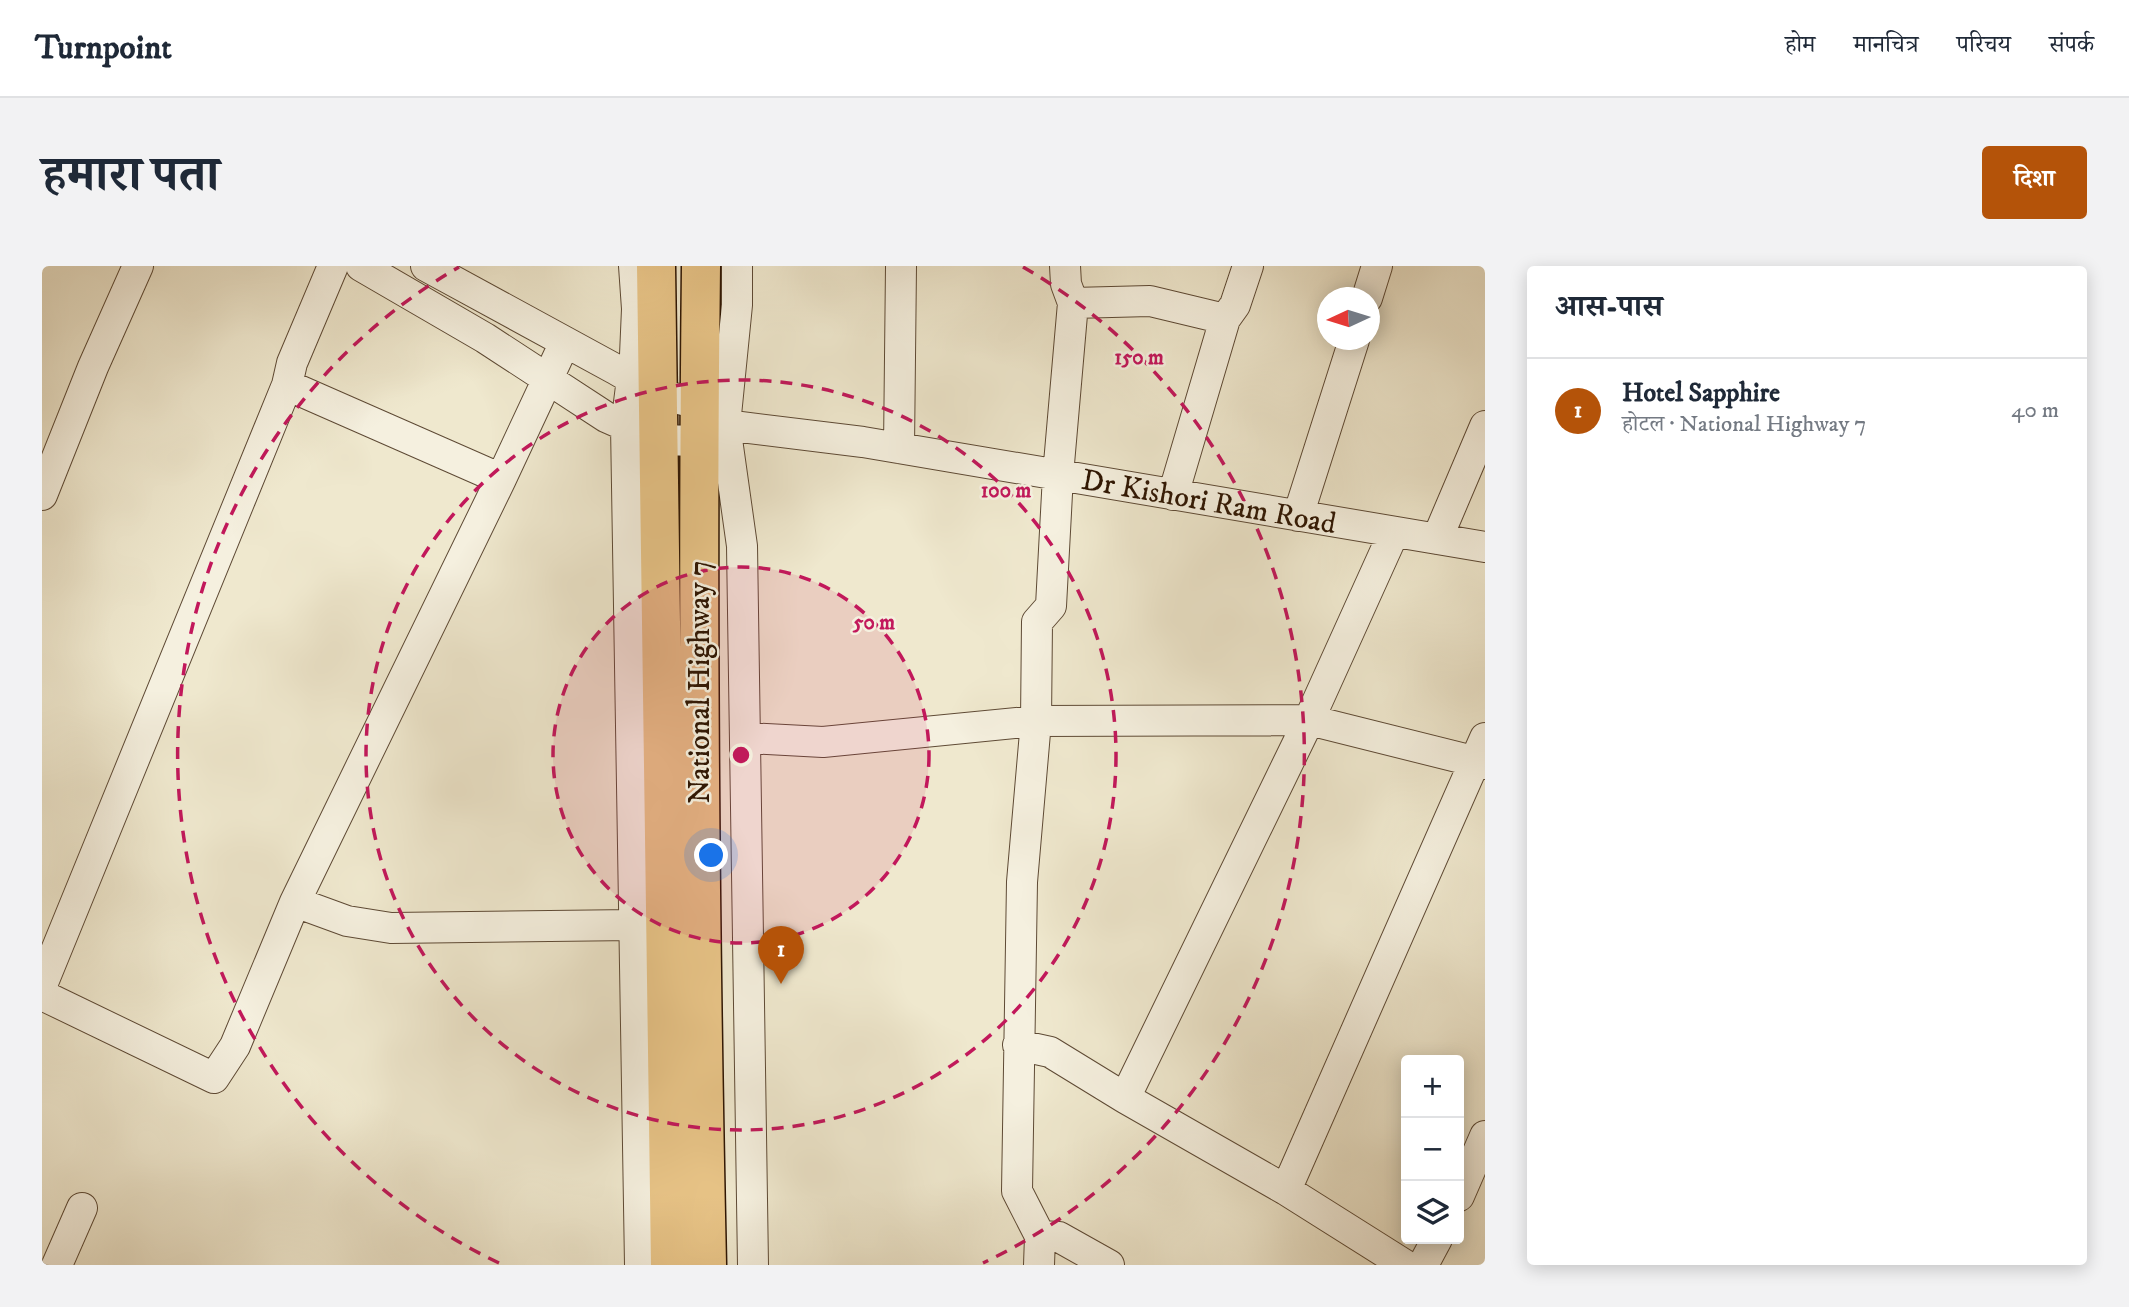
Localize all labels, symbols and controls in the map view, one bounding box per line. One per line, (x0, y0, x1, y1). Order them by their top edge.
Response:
text: Turnpoint (35, 28, 172, 69)
text: होम (1785, 30, 1815, 60)
text: मानचित्र (1853, 30, 1919, 60)
text: परिचय (1957, 30, 2011, 60)
text: संपर्क (2049, 30, 2094, 60)
text: हमारा पता (42, 145, 219, 207)
button: दिशा (1982, 146, 2087, 219)
north arrow (1317, 287, 1380, 350)
text: आस-पास (1555, 289, 1663, 326)
text: 150 m (1114, 345, 1164, 371)
text: Hotel Sapphire (1622, 377, 1780, 410)
text: 1 (1574, 396, 1582, 425)
text: 40 m (2011, 396, 2059, 425)
text: होटल · National Highway 7 (1622, 410, 1866, 439)
street label: Dr Kishori Ram Road (1078, 462, 1339, 543)
text: 100 m (981, 478, 1031, 504)
street label: National Highway 7 (682, 560, 719, 804)
text: 50 m (852, 610, 895, 636)
centre of rings (729, 743, 753, 767)
your location (694, 838, 728, 872)
pin: 1 (758, 926, 804, 984)
map controls (1401, 1055, 1464, 1244)
button: + (1401, 1055, 1464, 1118)
button: − (1401, 1118, 1464, 1181)
button: layers (1401, 1181, 1464, 1244)

